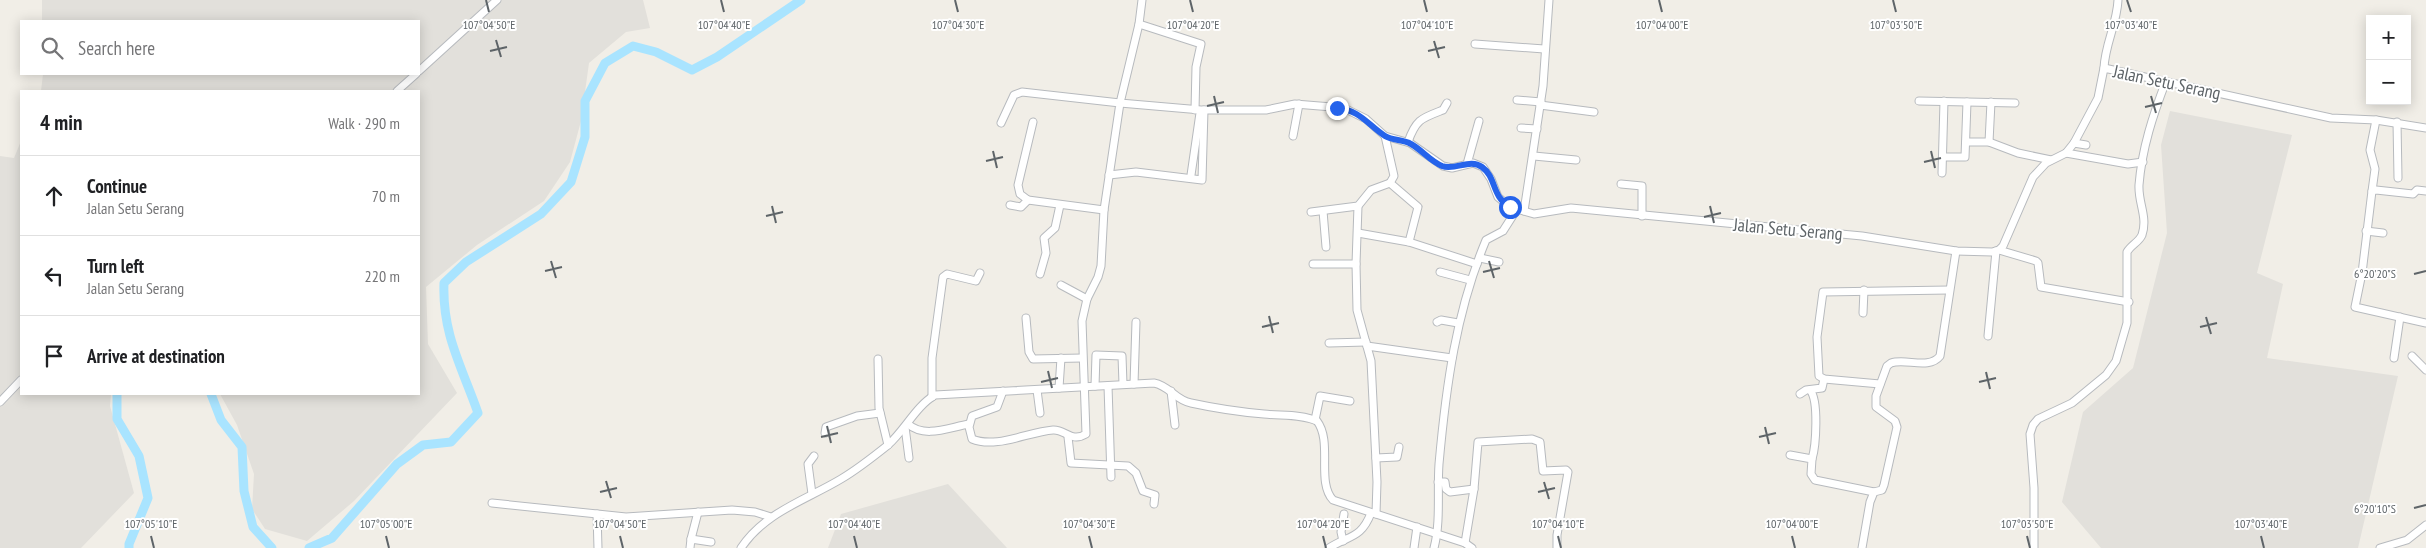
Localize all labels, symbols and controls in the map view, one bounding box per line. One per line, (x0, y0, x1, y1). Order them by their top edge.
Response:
map controls (2366, 15, 2411, 105)
button: + (2366, 15, 2411, 60)
text: 107°04'50"E (463, 17, 515, 32)
text: 107°04'40"E (698, 17, 750, 32)
text: 107°04'30"E (932, 17, 984, 32)
text: 107°04'20"E (1167, 17, 1219, 32)
text: 107°04'10"E (1401, 17, 1453, 32)
text: 107°04'00"E (1636, 17, 1688, 32)
text: 107°03'50"E (1870, 17, 1922, 32)
text: 107°03'40"E (2105, 17, 2157, 32)
search box (20, 20, 420, 75)
icon: search (38, 34, 66, 62)
text: Search here (78, 36, 155, 60)
street label: Jalan Setu Serang (2110, 59, 2223, 105)
button: − (2366, 60, 2411, 105)
route end (1326, 97, 1349, 120)
text: 4 min (40, 109, 82, 136)
text: Walk · 290 m (328, 113, 400, 133)
text: Continue (87, 174, 147, 198)
icon: ahead (40, 182, 68, 210)
text: 70 m (372, 186, 400, 206)
route start (1499, 196, 1522, 219)
text: Jalan Setu Serang (87, 198, 184, 218)
street label: Jalan Setu Serang (1732, 213, 1843, 245)
text: Turn left (87, 254, 144, 278)
icon: left (40, 262, 68, 290)
text: 220 m (365, 266, 400, 286)
text: 6°20'20"S (2354, 266, 2396, 281)
text: Jalan Setu Serang (87, 278, 184, 298)
icon: arrive (40, 342, 68, 370)
text: Arrive at destination (87, 344, 225, 368)
text: 6°20'10"S (2354, 501, 2396, 516)
text: 107°05'10"E (125, 516, 177, 531)
text: 107°05'00"E (360, 516, 412, 531)
text: 107°04'50"E (594, 516, 646, 531)
text: 107°04'40"E (828, 516, 880, 531)
text: 107°04'30"E (1063, 516, 1115, 531)
text: 107°04'20"E (1297, 516, 1349, 531)
text: 107°04'10"E (1532, 516, 1584, 531)
text: 107°04'00"E (1766, 516, 1818, 531)
text: 107°03'50"E (2001, 516, 2053, 531)
text: 107°03'40"E (2235, 516, 2287, 531)

